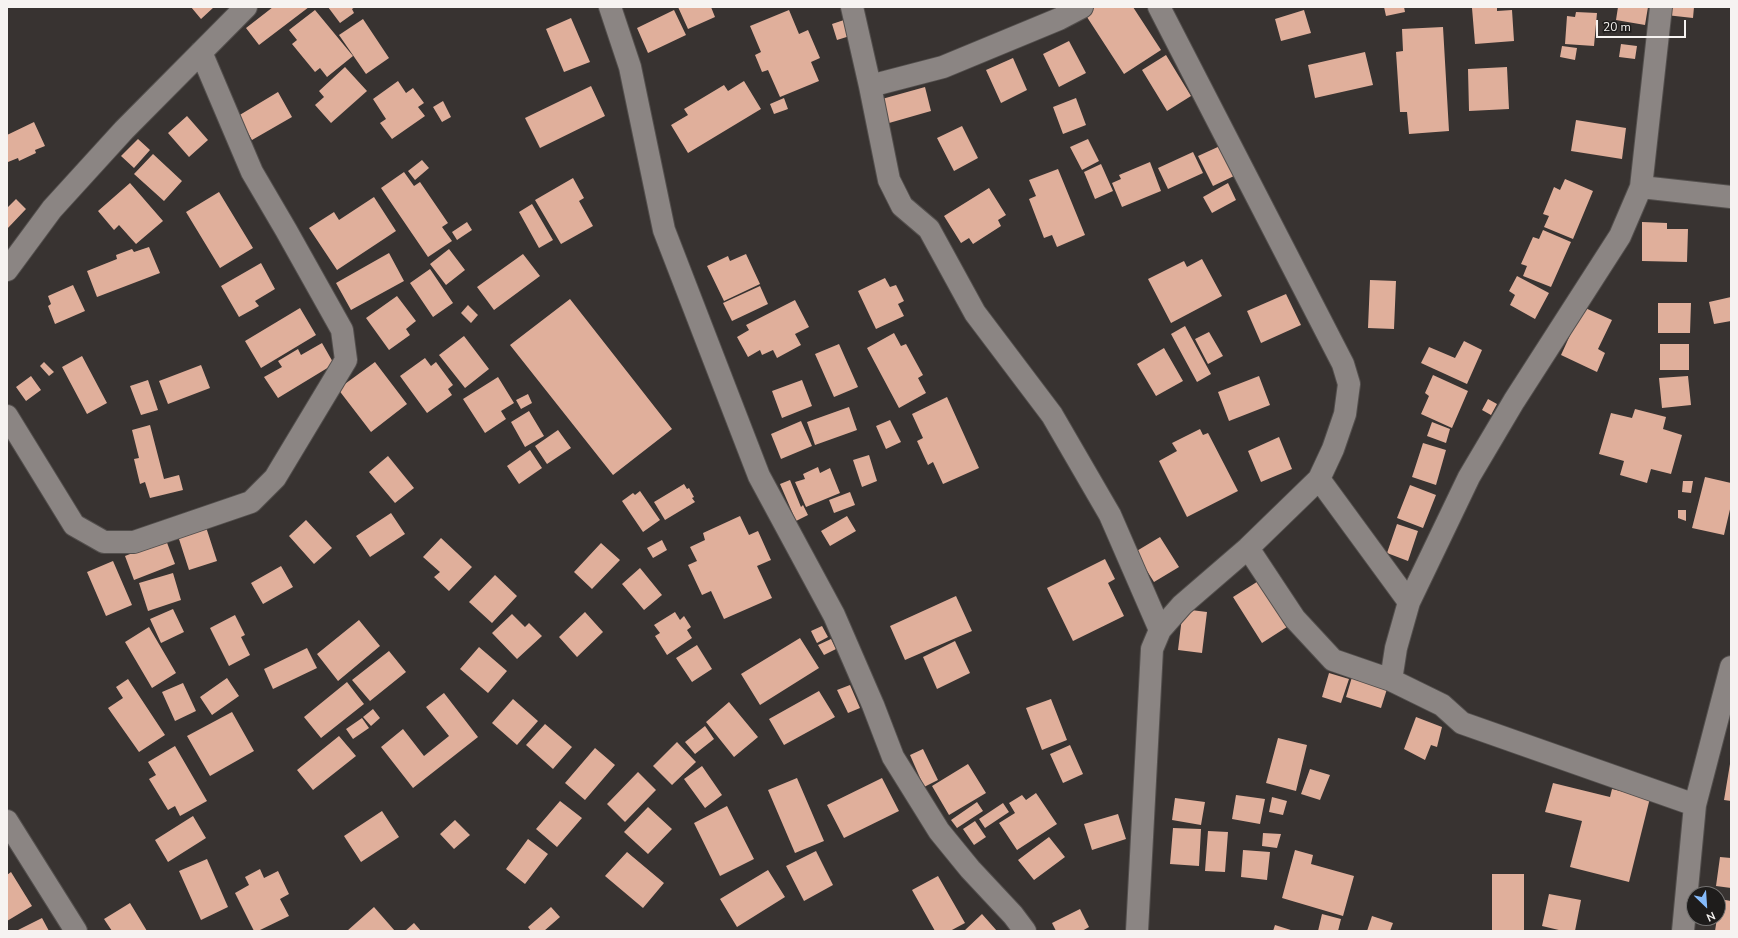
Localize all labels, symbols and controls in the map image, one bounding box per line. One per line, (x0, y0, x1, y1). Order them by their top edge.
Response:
scale bar (1598, 12, 1688, 38)
text: 20 m (1603, 19, 1631, 35)
north arrow (1686, 886, 1726, 926)
text: N (1704, 908, 1718, 925)

